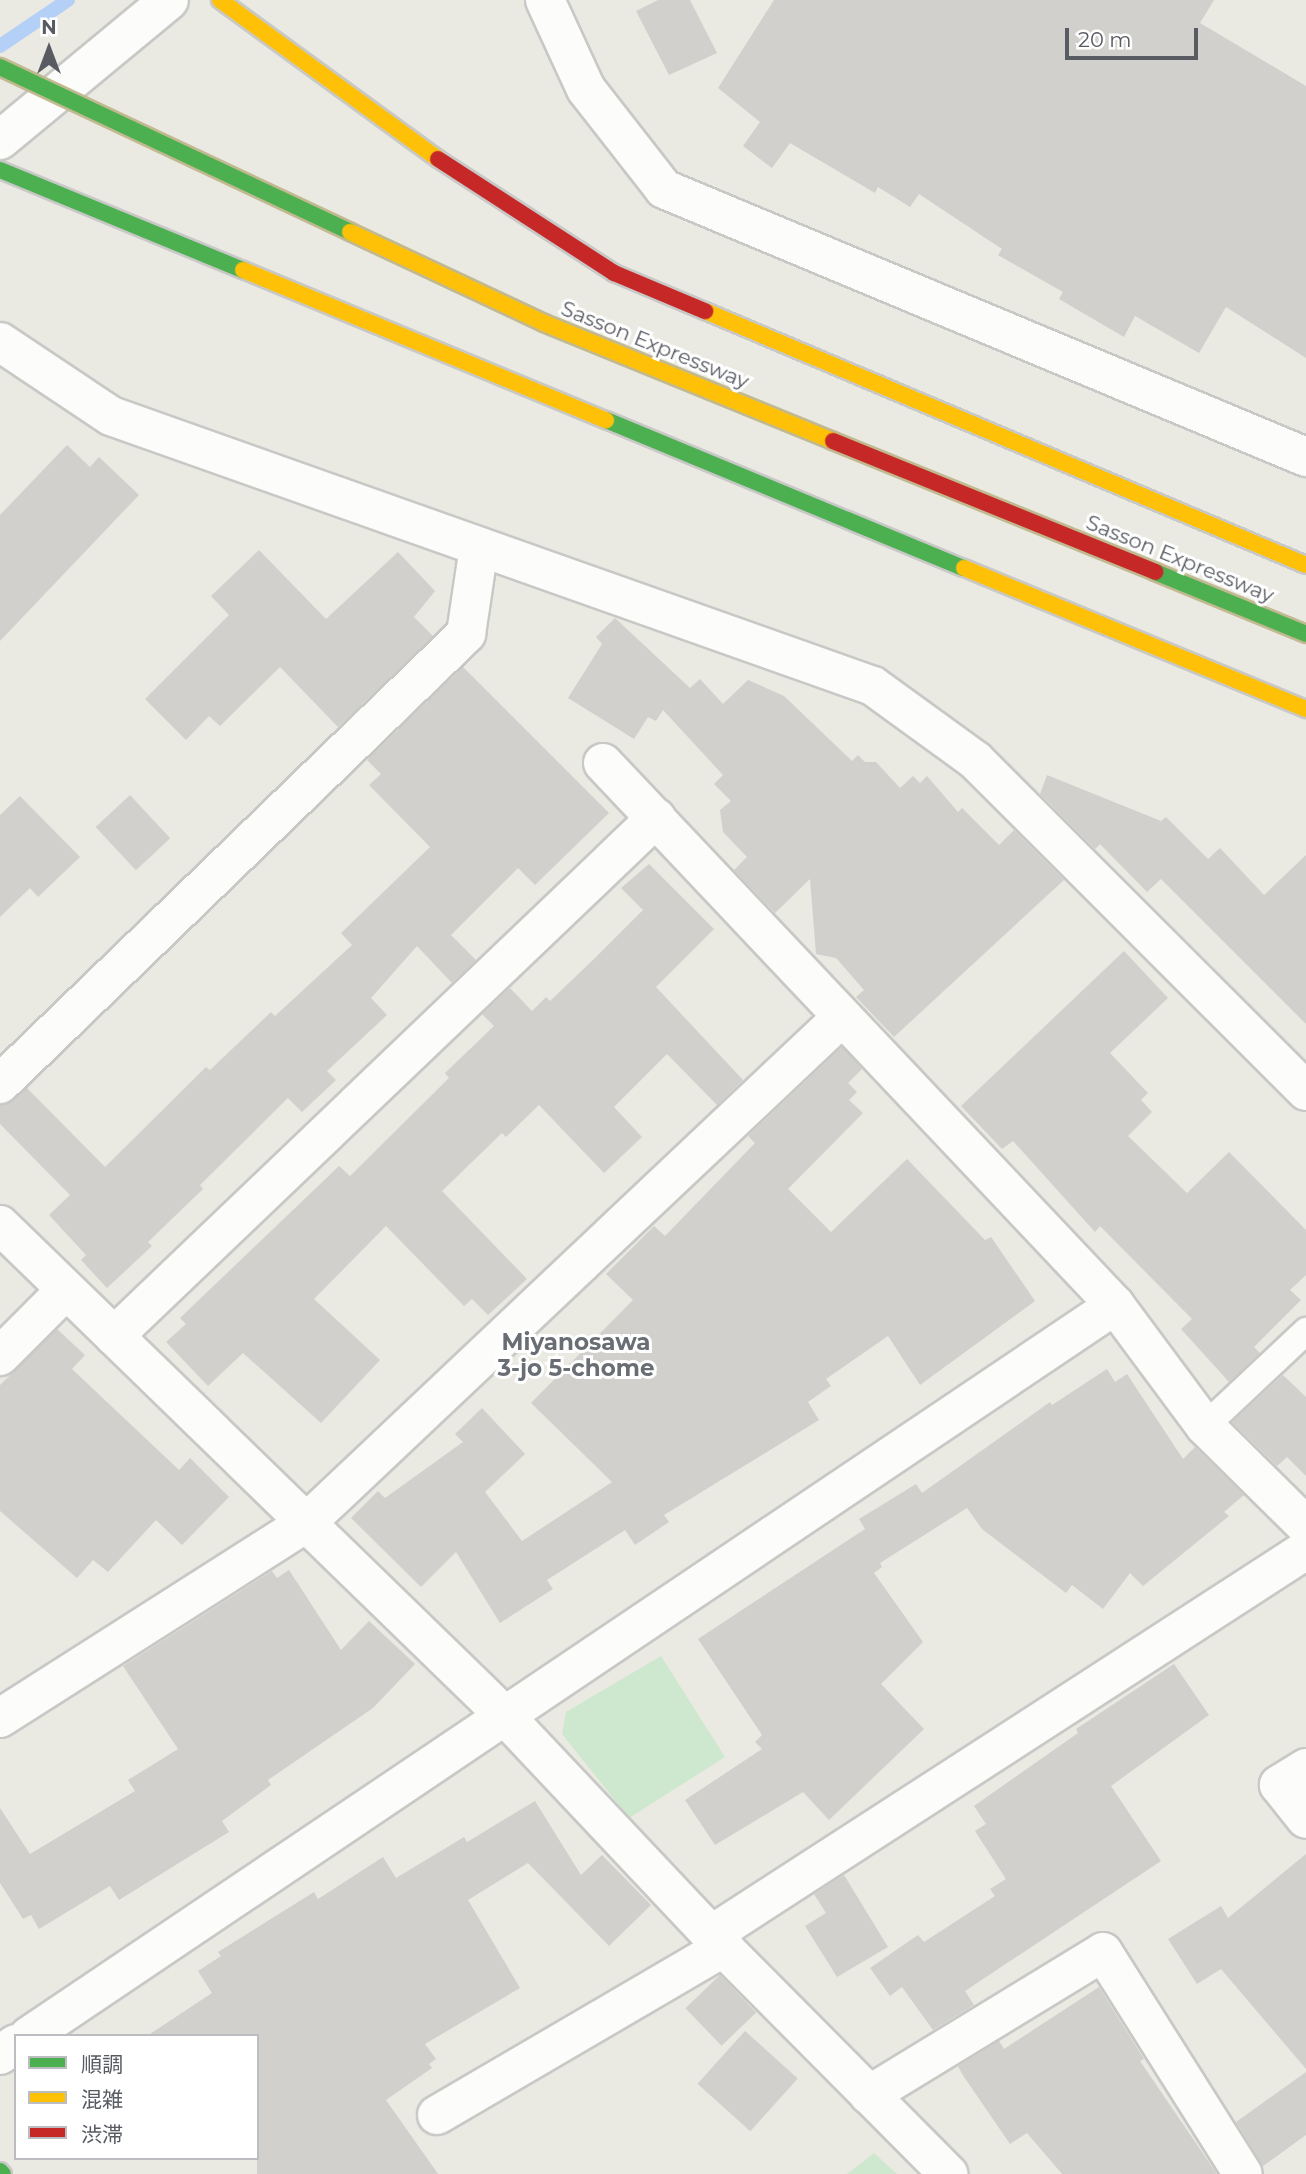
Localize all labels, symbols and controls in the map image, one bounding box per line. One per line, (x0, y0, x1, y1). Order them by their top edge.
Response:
north arrow (14, 14, 84, 84)
scale bar (1068, 14, 1201, 58)
text: N (41, 16, 57, 39)
text: 20 m (1078, 27, 1132, 52)
street label: Sasson Expressway (557, 296, 753, 394)
street label: Sasson Expressway (1082, 510, 1278, 608)
district label: Miyanosawa 3-jo 5-chome (497, 1328, 655, 1382)
legend (14, 2034, 259, 2160)
text: 順調 (81, 2052, 123, 2077)
text: 混雑 (81, 2087, 123, 2112)
text: 渋滞 (81, 2122, 123, 2147)

